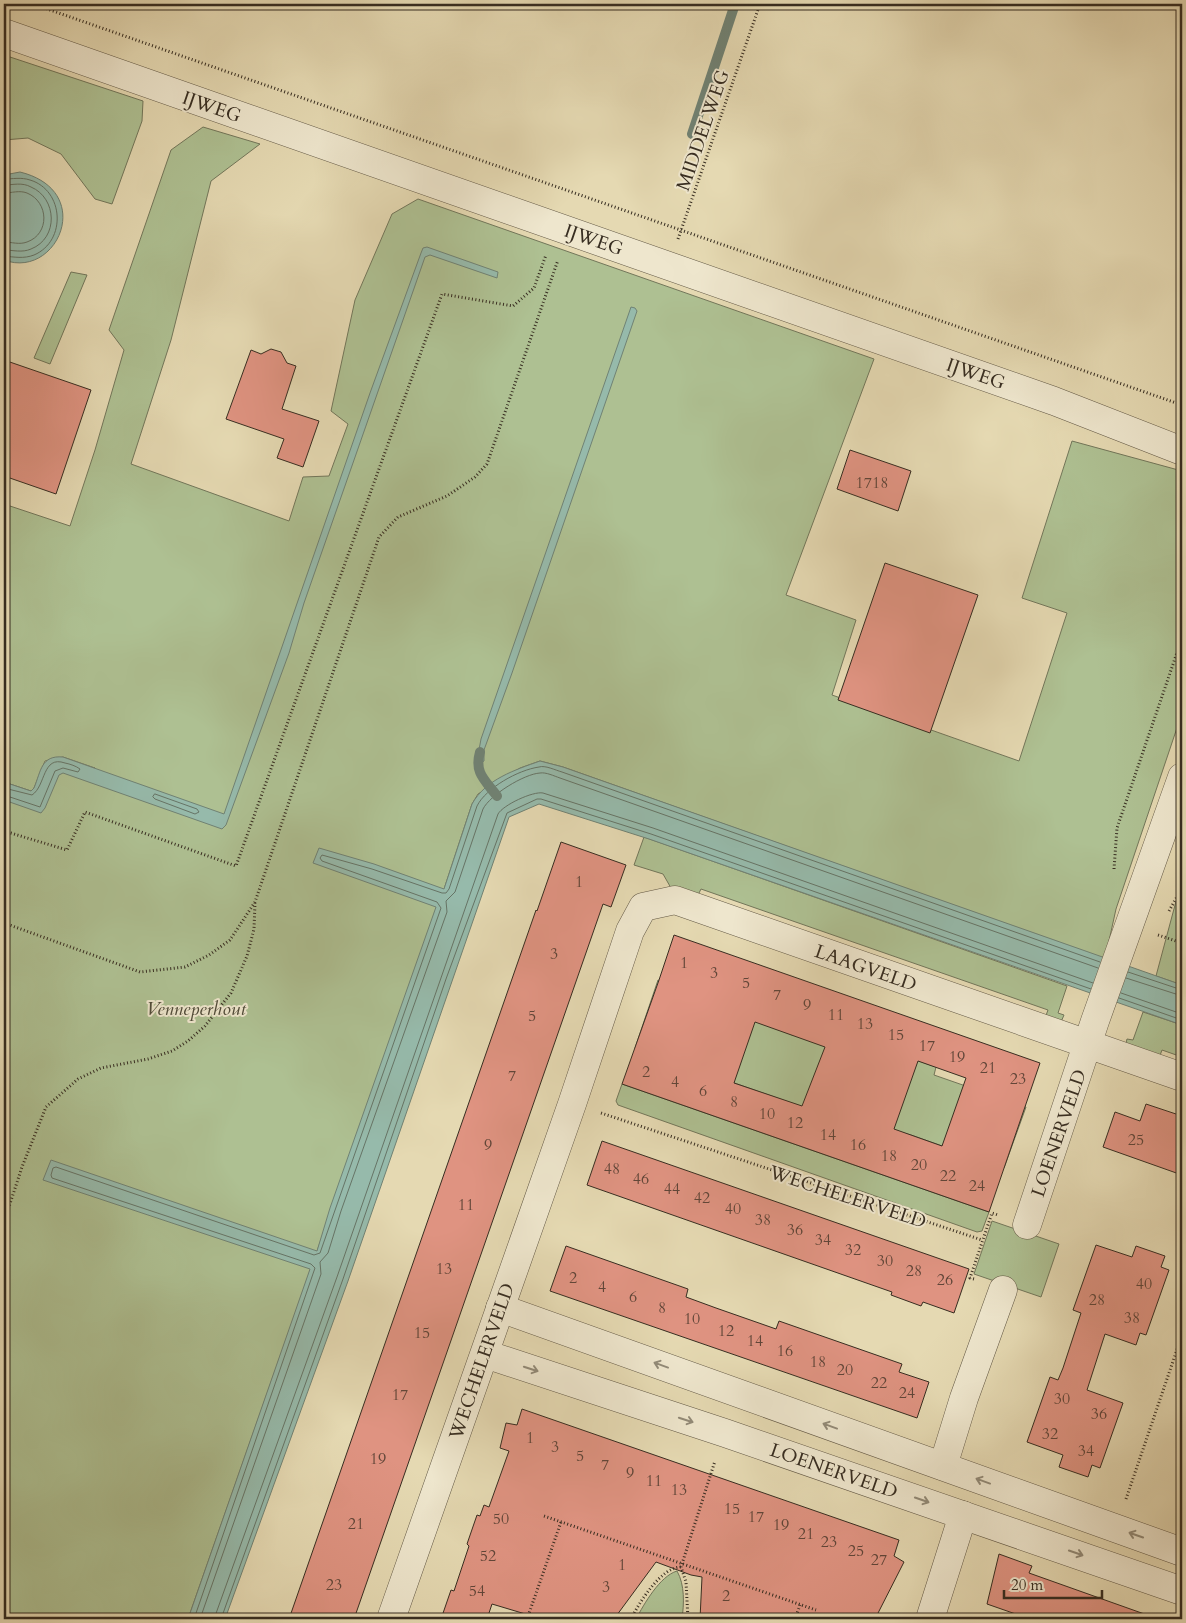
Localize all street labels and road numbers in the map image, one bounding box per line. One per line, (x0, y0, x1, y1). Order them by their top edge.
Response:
street label: MIDDELWEG (670, 66, 736, 194)
street label: IJWEG (179, 85, 245, 129)
street label: IJWEG (561, 218, 627, 262)
street label: IJWEG (943, 352, 1009, 396)
street label: LAAGVELD (811, 938, 920, 998)
street label: LOENERVELD (1025, 1066, 1093, 1201)
street label: WECHELERVELD (765, 1159, 930, 1235)
street label: WECHELERVELD (443, 1280, 521, 1444)
street label: LOENERVELD (766, 1437, 901, 1505)

